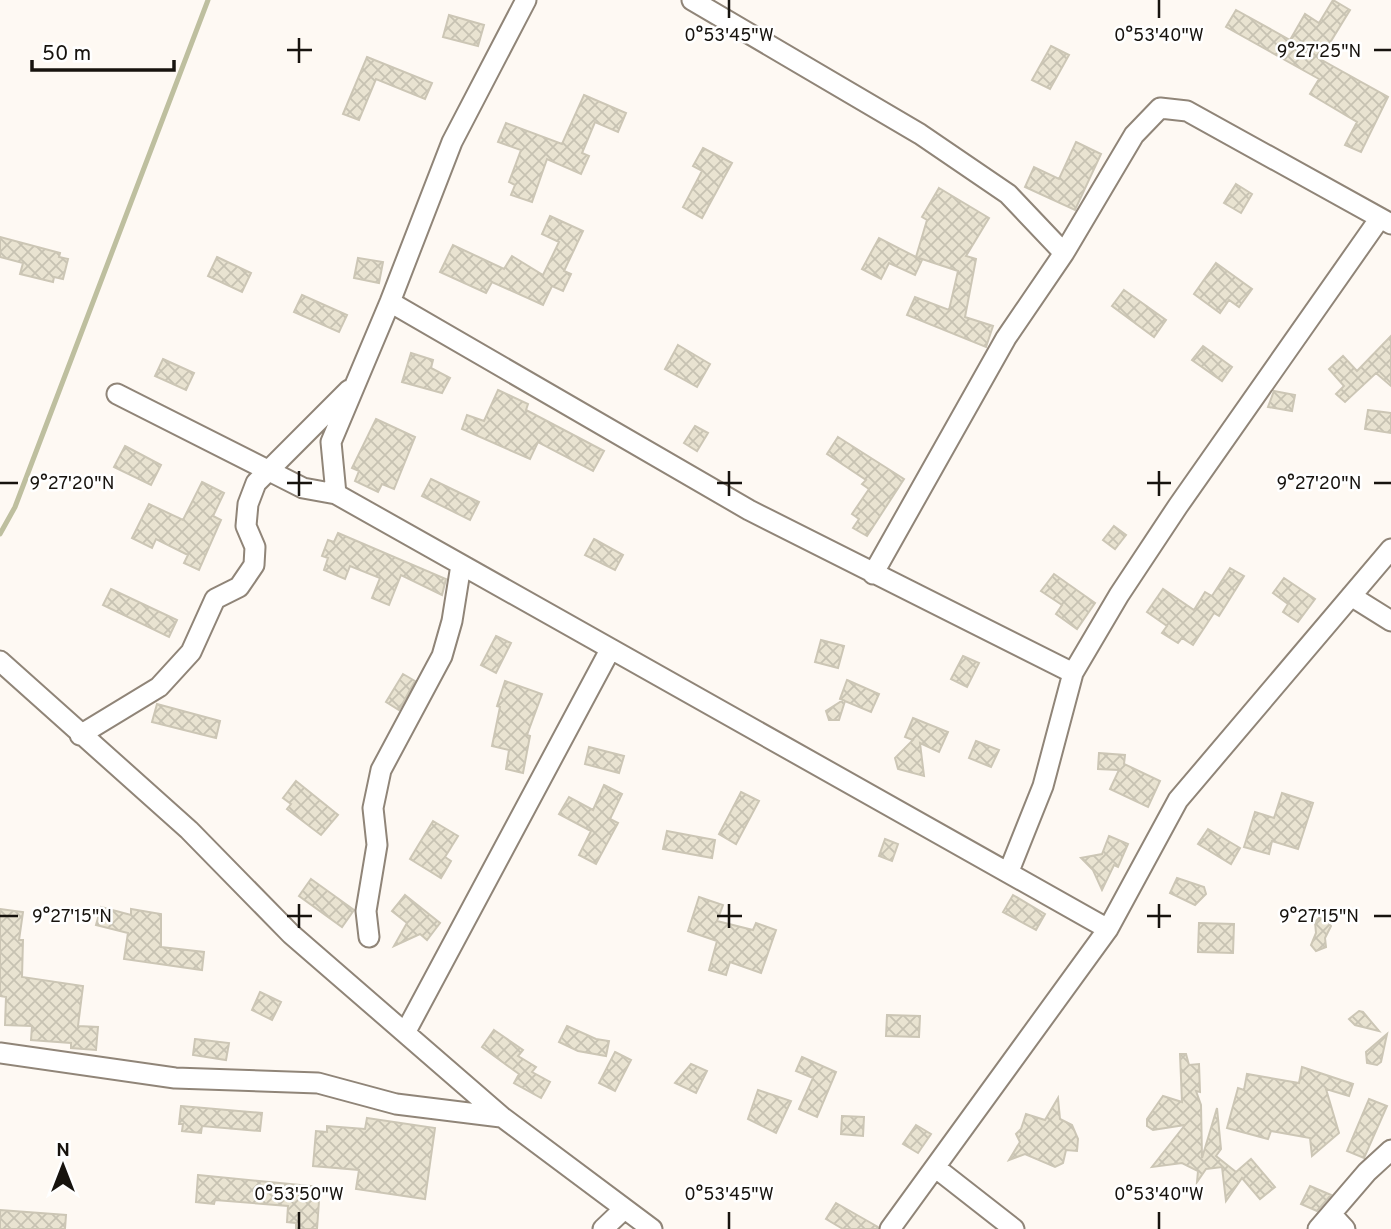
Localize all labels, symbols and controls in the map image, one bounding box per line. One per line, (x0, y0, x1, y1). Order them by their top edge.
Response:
text: 0°53'45"W (684, 25, 774, 48)
text: 0°53'40"W (1114, 25, 1204, 48)
scale bar (32, 28, 173, 72)
text: 50 m (42, 41, 91, 68)
text: 9°27'25"N (1277, 41, 1361, 64)
text: 9°27'20"N (30, 473, 114, 496)
text: 9°27'20"N (1277, 473, 1361, 496)
text: 9°27'15"N (32, 906, 112, 929)
text: 9°27'15"N (1279, 906, 1359, 929)
north arrow (28, 1131, 98, 1201)
text: N (56, 1139, 70, 1163)
text: 0°53'50"W (254, 1184, 344, 1207)
text: 0°53'45"W (684, 1184, 774, 1207)
text: 0°53'40"W (1114, 1184, 1204, 1207)

